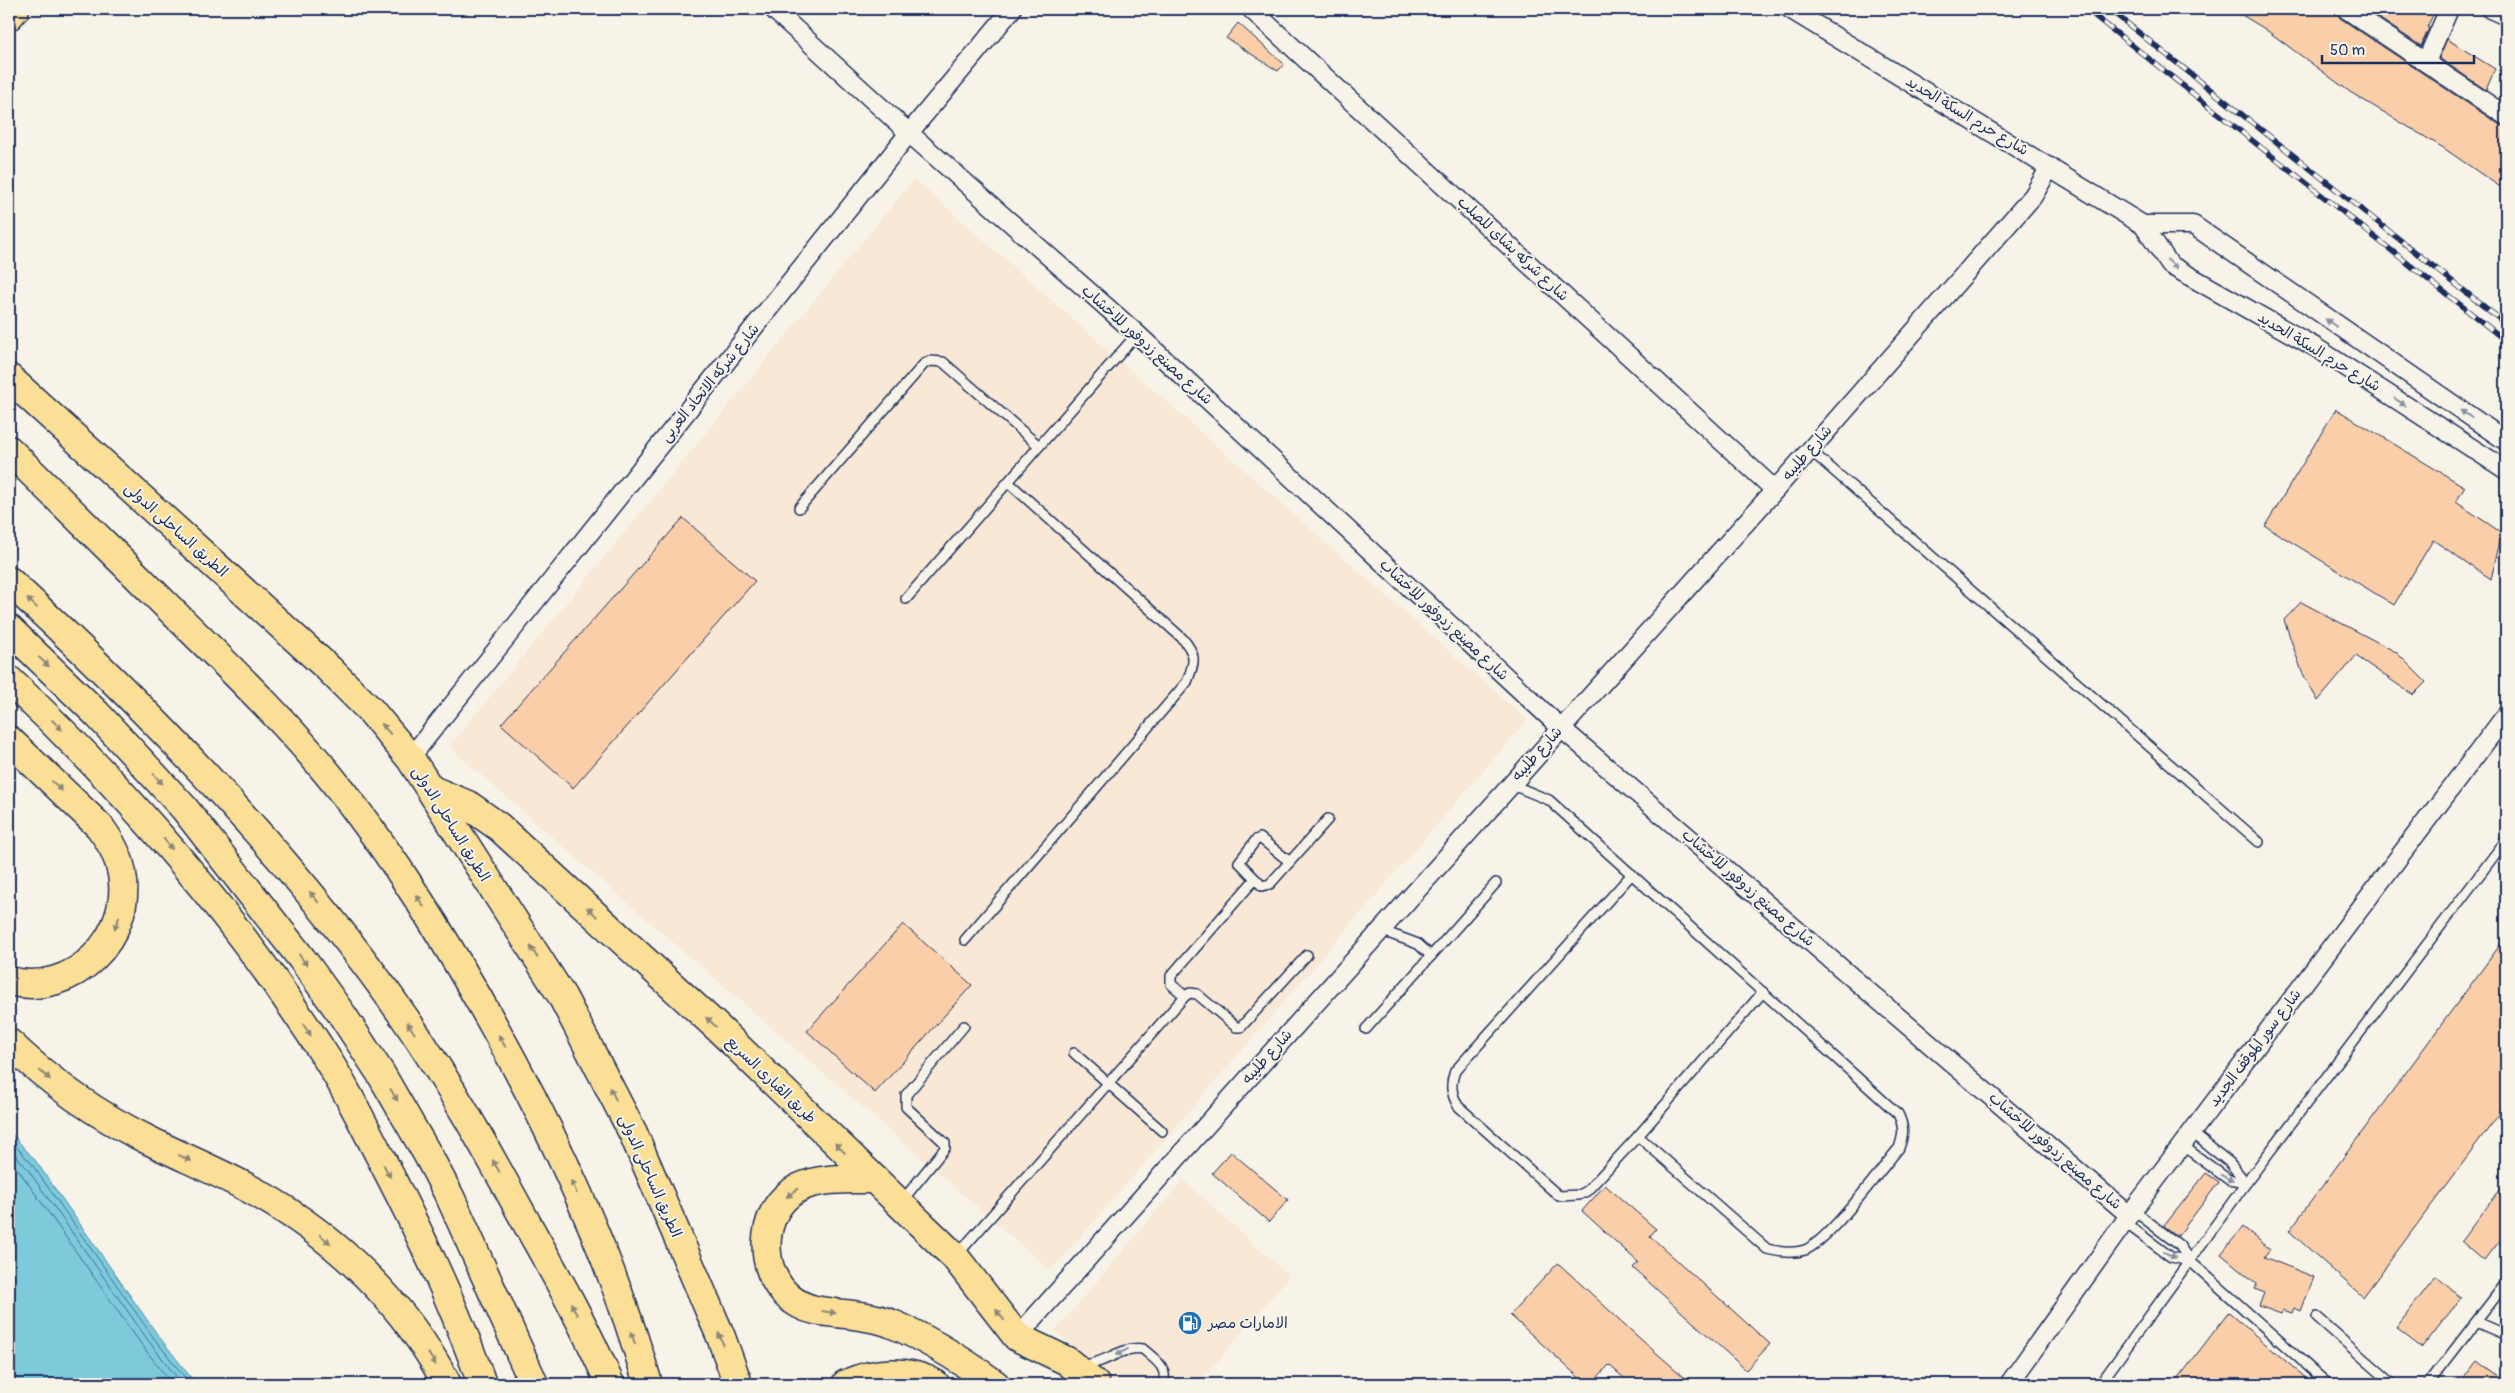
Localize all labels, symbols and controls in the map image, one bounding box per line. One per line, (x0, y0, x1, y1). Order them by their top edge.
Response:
scale bar (2322, 32, 2475, 64)
text: 50 m (2330, 41, 2365, 60)
street label: شارع حرم السكة الحديد (1901, 72, 2032, 162)
street label: شارع شركه بشاى للصلب (1453, 192, 1573, 306)
one-way arrow (2166, 258, 2178, 270)
street label: شارع مصنع زدوفور للاخشاب (1077, 281, 1217, 410)
street label: شارع حرم السكة الحديد (2253, 308, 2384, 398)
one-way arrow (2325, 318, 2338, 328)
street label: شارع شركه الاتحاد العربى (656, 320, 764, 446)
one-way arrow (2394, 397, 2407, 407)
one-way arrow (2459, 409, 2473, 419)
street label: شارع طليبه (1778, 421, 1836, 485)
street label: الطريق الساحلى الدولى (120, 479, 232, 581)
street label: شارع مصنع زدوفور للاخشاب (1375, 555, 1513, 686)
one-way arrow (27, 597, 39, 609)
one-way arrow (38, 656, 50, 668)
one-way arrow (51, 719, 63, 731)
one-way arrow (381, 723, 392, 736)
street label: شارع طليبه (1507, 723, 1567, 785)
street label: الطريق الساحلى الدولى (408, 763, 494, 885)
one-way arrow (152, 772, 164, 784)
one-way arrow (50, 780, 62, 792)
street label: شارع مصنع زدوفور للاخشاب (1677, 825, 1818, 952)
one-way arrow (162, 837, 173, 850)
one-way arrow (308, 891, 319, 904)
one-way arrow (415, 894, 425, 907)
one-way arrow (586, 906, 598, 918)
one-way arrow (113, 916, 121, 931)
one-way arrow (530, 945, 539, 958)
one-way arrow (298, 953, 308, 967)
street label: شارع سور الموقف الجديد (2204, 985, 2306, 1111)
one-way arrow (706, 1016, 718, 1028)
one-way arrow (406, 1021, 416, 1034)
one-way arrow (303, 1023, 312, 1037)
street label: شارع طليبه (1237, 1026, 1297, 1088)
street label: طريق القبارى السريع (721, 1032, 820, 1129)
one-way arrow (498, 1034, 506, 1048)
one-way arrow (39, 1069, 52, 1080)
one-way arrow (609, 1087, 617, 1101)
one-way arrow (389, 1088, 398, 1101)
street label: شارع مصنع زدوفور للاخشاب (1984, 1088, 2125, 1215)
street label: الطريق الساحلى الدولى (614, 1112, 686, 1240)
one-way arrow (835, 1142, 847, 1154)
one-way arrow (178, 1154, 192, 1162)
one-way arrow (492, 1159, 500, 1174)
one-way arrow (383, 1164, 391, 1178)
one-way arrow (2220, 1174, 2235, 1182)
one-way arrow (570, 1180, 578, 1194)
one-way arrow (786, 1188, 799, 1199)
one-way arrow (318, 1233, 331, 1244)
one-way arrow (2162, 1251, 2177, 1259)
one-way arrow (570, 1301, 578, 1316)
one-way arrow (821, 1308, 837, 1316)
one-way arrow (995, 1309, 1006, 1322)
fuel station icon: الامارات مصر (1177, 1310, 1203, 1336)
place label: الامارات مصر (1206, 1314, 1288, 1333)
one-way arrow (629, 1330, 637, 1345)
one-way arrow (717, 1331, 725, 1346)
one-way arrow (1115, 1348, 1130, 1356)
one-way arrow (428, 1353, 437, 1366)

